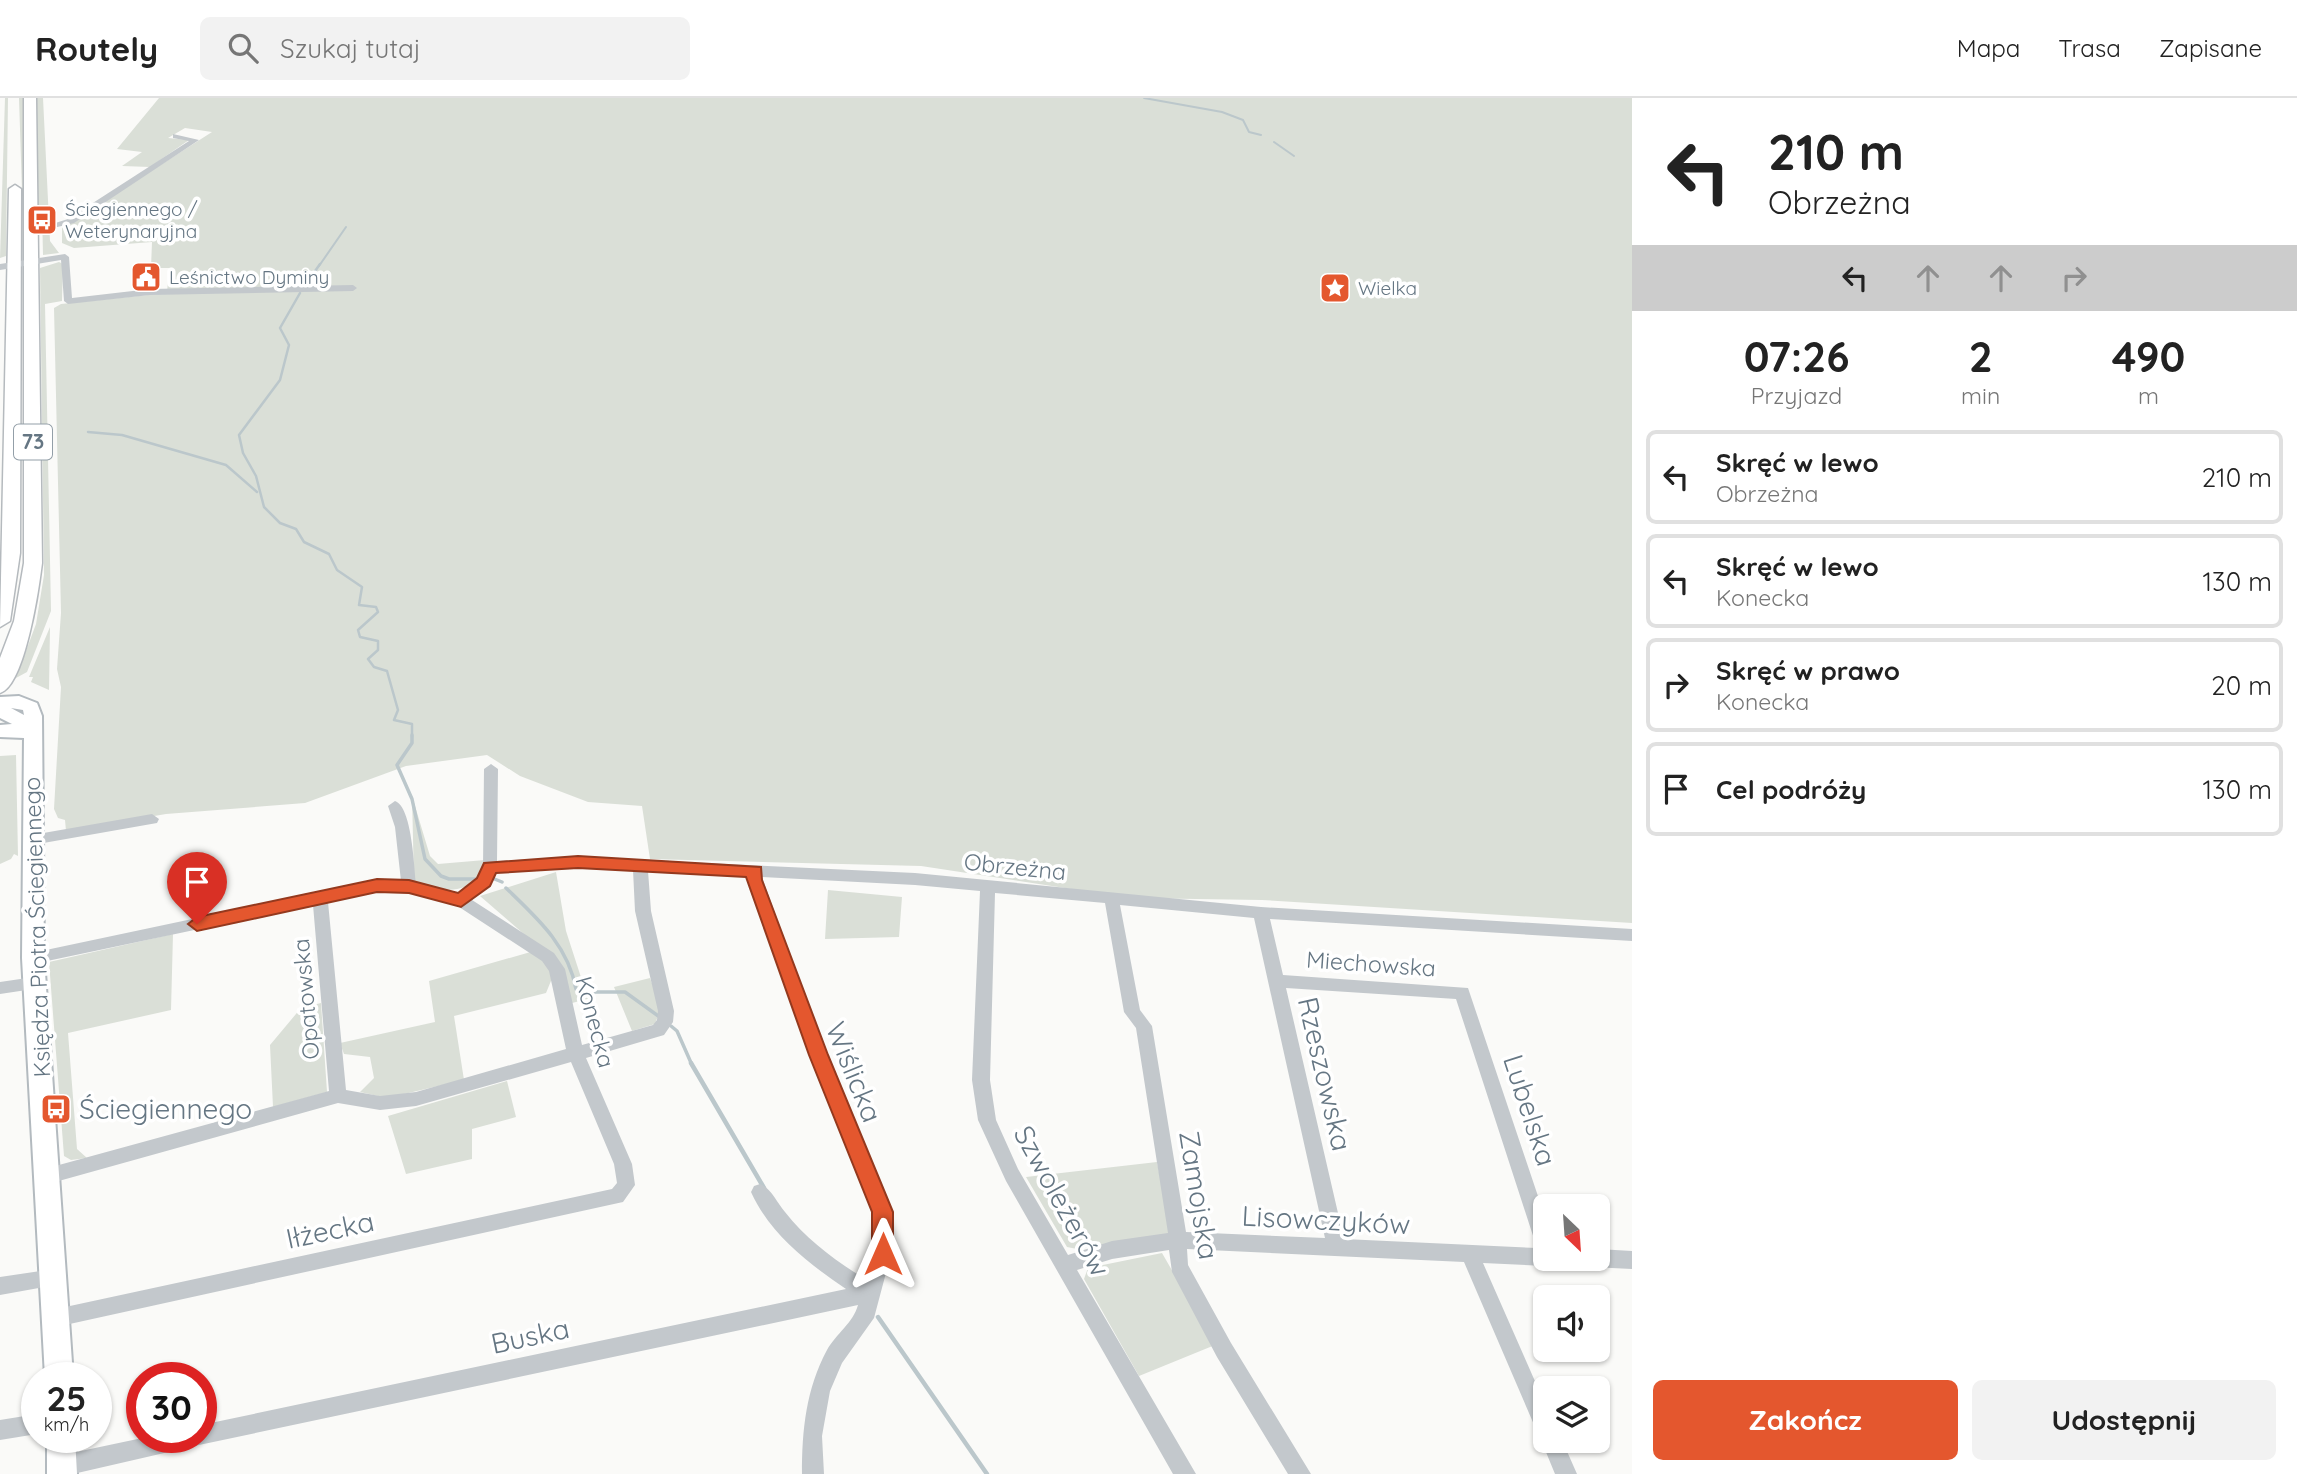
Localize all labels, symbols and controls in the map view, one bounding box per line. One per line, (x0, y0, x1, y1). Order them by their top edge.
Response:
search box (200, 17, 690, 80)
text: Routely (35, 28, 158, 69)
icon: search (224, 29, 262, 67)
text: Szukaj tutaj (280, 32, 421, 65)
text: Mapa (1957, 33, 2020, 63)
text: Trasa (2058, 33, 2121, 63)
text: Zapisane (2159, 33, 2262, 63)
text: 210 m (1768, 121, 1904, 182)
icon: left (1653, 126, 1744, 217)
text: Obrzeżna (1768, 182, 1911, 222)
place label: Ściegiennego / Weterynaryjna (65, 197, 198, 243)
bus stop icon: Ściegiennego / Weterynaryjna (25, 203, 59, 237)
icon: left (1836, 259, 1874, 297)
icon: ahead (1909, 259, 1947, 297)
icon: ahead (1982, 259, 2020, 297)
icon: right (2055, 259, 2093, 297)
public building icon: Leśnictwo Dyminy (129, 260, 163, 294)
place label: Leśnictwo Dyminy (169, 265, 329, 289)
place icon: Wielka (1318, 271, 1352, 305)
place label: Wielka (1358, 276, 1417, 300)
text: 07:26 (1744, 330, 1849, 383)
text: 2 (1969, 330, 1993, 383)
text: 490 (2112, 330, 2185, 383)
text: Przyjazd (1751, 381, 1842, 410)
text: min (1961, 381, 2000, 410)
text: m (2138, 381, 2159, 410)
road number: 73 (14, 424, 52, 460)
text: Skręć w lewo (1716, 446, 1879, 479)
icon: left (1657, 458, 1695, 496)
text: 210 m (2202, 461, 2272, 494)
text: Obrzeżna (1716, 479, 1818, 508)
text: Skręć w lewo (1716, 550, 1879, 583)
icon: left (1657, 562, 1695, 600)
text: 130 m (2202, 565, 2272, 598)
text: Konecka (1716, 583, 1809, 612)
text: Skręć w prawo (1716, 654, 1900, 687)
icon: right (1657, 666, 1695, 704)
text: 20 m (2211, 669, 2272, 702)
text: Konecka (1716, 687, 1809, 716)
icon: arrive (1657, 770, 1695, 808)
text: Cel podróży (1716, 773, 1866, 806)
text: 130 m (2202, 773, 2272, 806)
street label: Księdza Piotra Ściegiennego (17, 776, 56, 1078)
street label: Obrzeżna (963, 847, 1068, 886)
pin (167, 852, 227, 924)
icon: arrive (178, 863, 216, 901)
street label: Opatowska (286, 937, 325, 1061)
street label: Miechowska (1305, 945, 1437, 982)
street label: Konecka (569, 973, 622, 1071)
street label: Rzeszowska (1291, 994, 1360, 1154)
street label: Wiślicka (819, 1017, 890, 1127)
street label: Lubelska (1496, 1050, 1565, 1170)
place label: Ściegiennego (79, 1091, 252, 1126)
bus stop icon: Ściegiennego (39, 1092, 73, 1126)
street label: Szwoleżerów (1007, 1119, 1118, 1282)
street label: Zamojska (1172, 1128, 1227, 1262)
north arrow (1533, 1194, 1610, 1270)
map controls (1533, 1194, 1610, 1453)
street label: Lisowczyków (1241, 1198, 1411, 1241)
street label: Iłżecka (283, 1203, 377, 1256)
position arrow (846, 1217, 920, 1291)
button: sound (1533, 1285, 1610, 1362)
street label: Buska (488, 1310, 572, 1361)
speed limit sign: 30 (126, 1362, 217, 1453)
text: 25 (46, 1376, 87, 1420)
button: layers (1533, 1376, 1610, 1453)
button: Zakończ (1653, 1380, 1958, 1460)
button: Udostępnij (1972, 1380, 2276, 1460)
text: km/h (44, 1413, 89, 1436)

